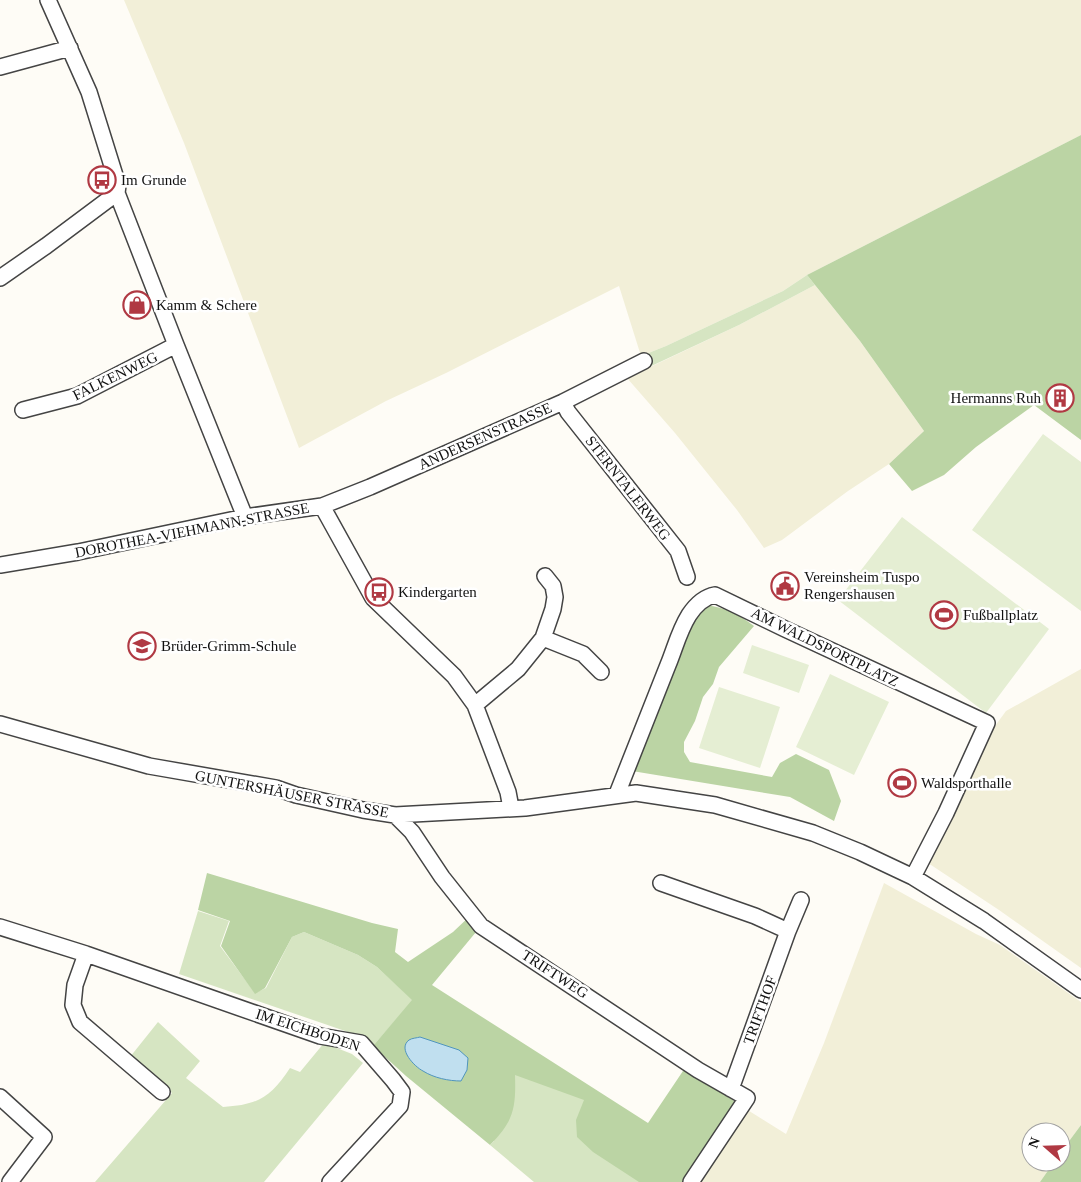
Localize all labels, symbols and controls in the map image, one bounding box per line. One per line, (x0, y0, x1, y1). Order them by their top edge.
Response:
bus stop icon: Im Grunde (87, 165, 117, 195)
place label: Im Grunde (121, 172, 187, 188)
shop icon: Kamm & Schere (122, 290, 152, 320)
place label: Kamm & Schere (156, 297, 257, 313)
street label: FALKENWEG (70, 349, 160, 403)
building icon: Hermanns Ruh (1045, 383, 1075, 413)
place label: Hermanns Ruh (951, 390, 1041, 406)
street label: ANDERSENSTRASSE (416, 399, 554, 473)
street label: STERNTALERWEG (582, 433, 674, 543)
street label: DOROTHEA-VIEHMANN-STRASSE (73, 499, 311, 561)
place label: Vereinsheim Tuspo Rengershausen (804, 569, 919, 602)
public building icon: Vereinsheim Tuspo Rengershausen (770, 571, 800, 601)
bus stop icon: Kindergarten (364, 577, 394, 607)
place label: Kindergarten (398, 584, 477, 600)
sports icon: Fußballplatz (929, 600, 959, 630)
street label: AM WALDSPORTPLATZ (749, 604, 901, 690)
place label: Fußballplatz (963, 607, 1038, 623)
school or university icon: Brüder-Grimm-Schule (127, 631, 157, 661)
place label: Brüder-Grimm-Schule (161, 638, 297, 654)
street label: GUNTERSHÄUSER STRASSE (194, 767, 390, 821)
sports icon: Waldsporthalle (887, 768, 917, 798)
place label: Waldsporthalle (921, 775, 1012, 791)
street label: TRIFTWEG (519, 947, 591, 1001)
street label: TRIFTHOF (740, 974, 780, 1046)
street label: IM EICHBODEN (254, 1006, 362, 1054)
north arrow (1021, 1122, 1071, 1172)
text: N (1025, 1135, 1043, 1150)

